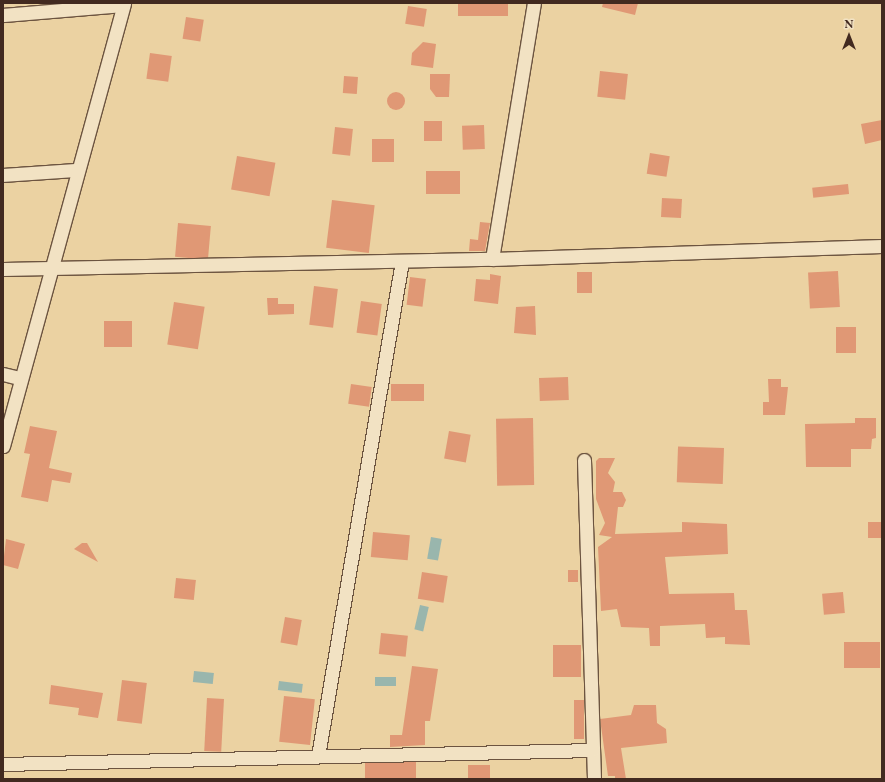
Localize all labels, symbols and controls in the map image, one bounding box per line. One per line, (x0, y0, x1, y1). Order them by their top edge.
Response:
north arrow (829, 16, 869, 56)
text: N (845, 17, 853, 31)

